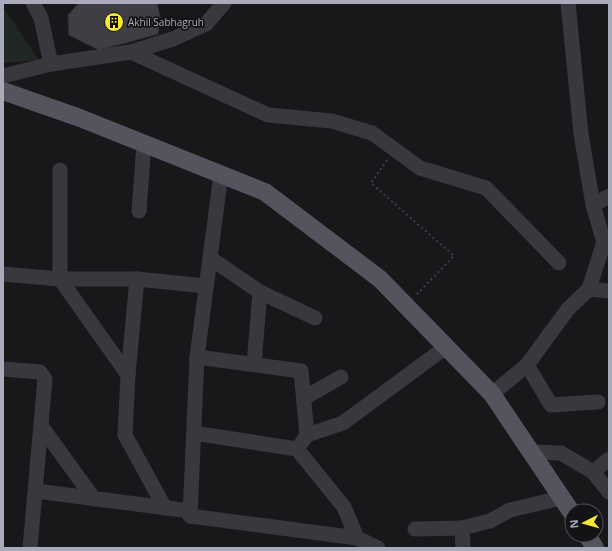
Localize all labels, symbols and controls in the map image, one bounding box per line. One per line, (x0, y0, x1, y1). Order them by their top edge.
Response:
building icon: Akhil Sabhagruh (103, 11, 125, 33)
place label: Akhil Sabhagruh (128, 15, 204, 29)
north arrow (564, 503, 604, 543)
text: N (566, 519, 581, 529)

